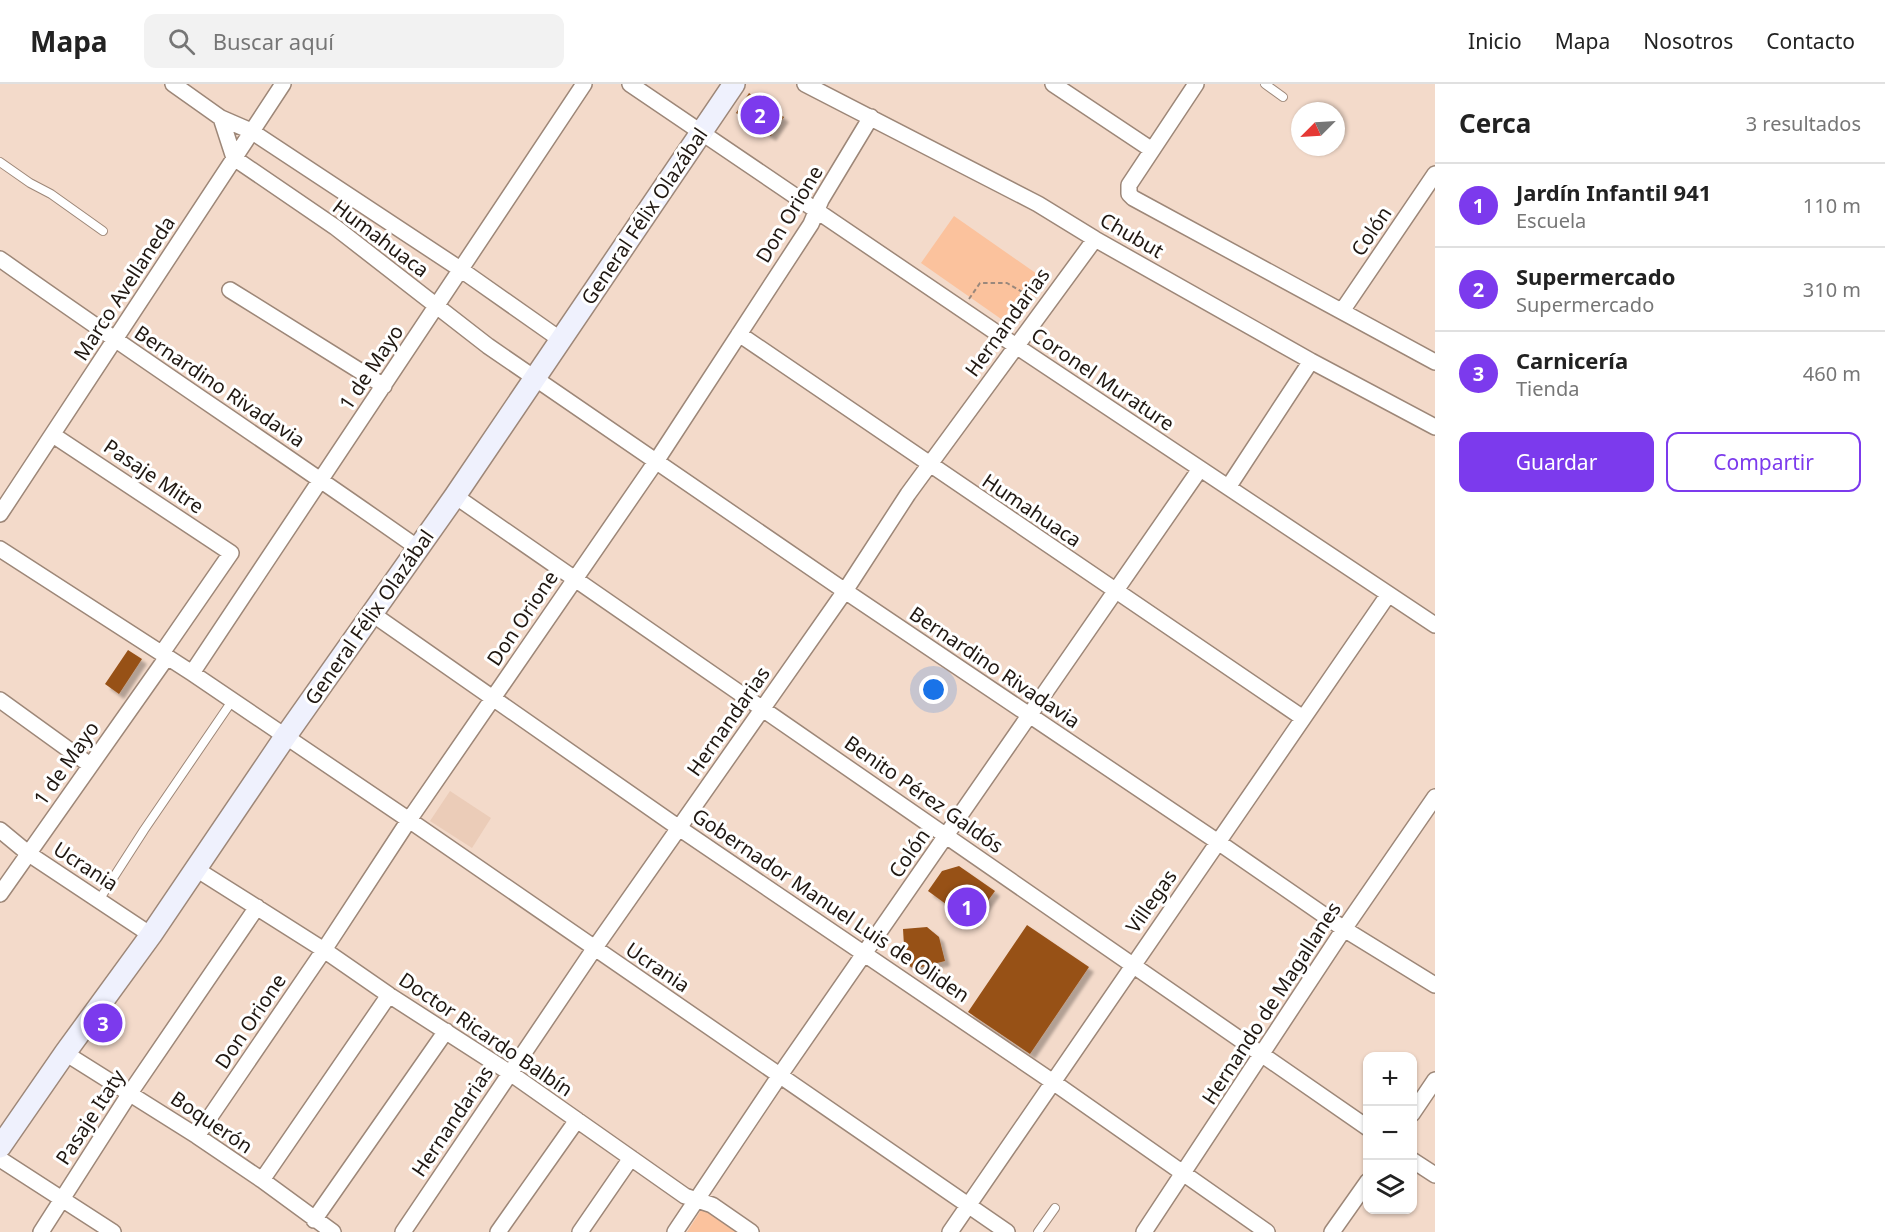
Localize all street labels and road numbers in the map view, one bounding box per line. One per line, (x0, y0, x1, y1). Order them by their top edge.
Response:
street label: General Félix Olazábal (575, 122, 713, 310)
street label: Don Orione (749, 160, 829, 268)
street label: Humahuaca (327, 193, 435, 283)
street label: Colón (1345, 201, 1397, 261)
street label: Chubut (1095, 206, 1169, 264)
street label: Marco Avellaneda (67, 211, 181, 365)
street label: Hernandarias (958, 262, 1056, 382)
street label: Bernardino Rivadavia (129, 319, 311, 453)
street label: 1 de Mayo (333, 319, 409, 415)
street label: Coronel Murature (1026, 321, 1180, 437)
street label: Pasaje Mitre (99, 433, 209, 519)
street label: Humahuaca (977, 467, 1087, 553)
street label: General Félix Olazábal (298, 524, 440, 710)
street label: Don Orione (480, 565, 564, 671)
street label: Bernardino Rivadavia (904, 600, 1086, 734)
street label: Hernandarias (680, 661, 776, 781)
street label: 1 de Mayo (27, 715, 105, 811)
street label: Benito Pérez Galdós (839, 729, 1009, 859)
street label: Gobernador Manuel Luis de Oliden (687, 802, 975, 1008)
street label: Colón (882, 823, 936, 883)
street label: Ucrania (48, 835, 124, 897)
street label: Villegas (1119, 864, 1183, 938)
street label: Hernando de Magallanes (1195, 897, 1347, 1109)
street label: Ucrania (621, 936, 695, 998)
street label: Doctor Ricardo Balbín (394, 966, 578, 1102)
street label: Don Orione (208, 968, 292, 1074)
street label: Hernandarias (405, 1060, 499, 1182)
street label: Pasaje Itaty (49, 1064, 131, 1170)
street label: Boquerón (166, 1085, 258, 1159)

